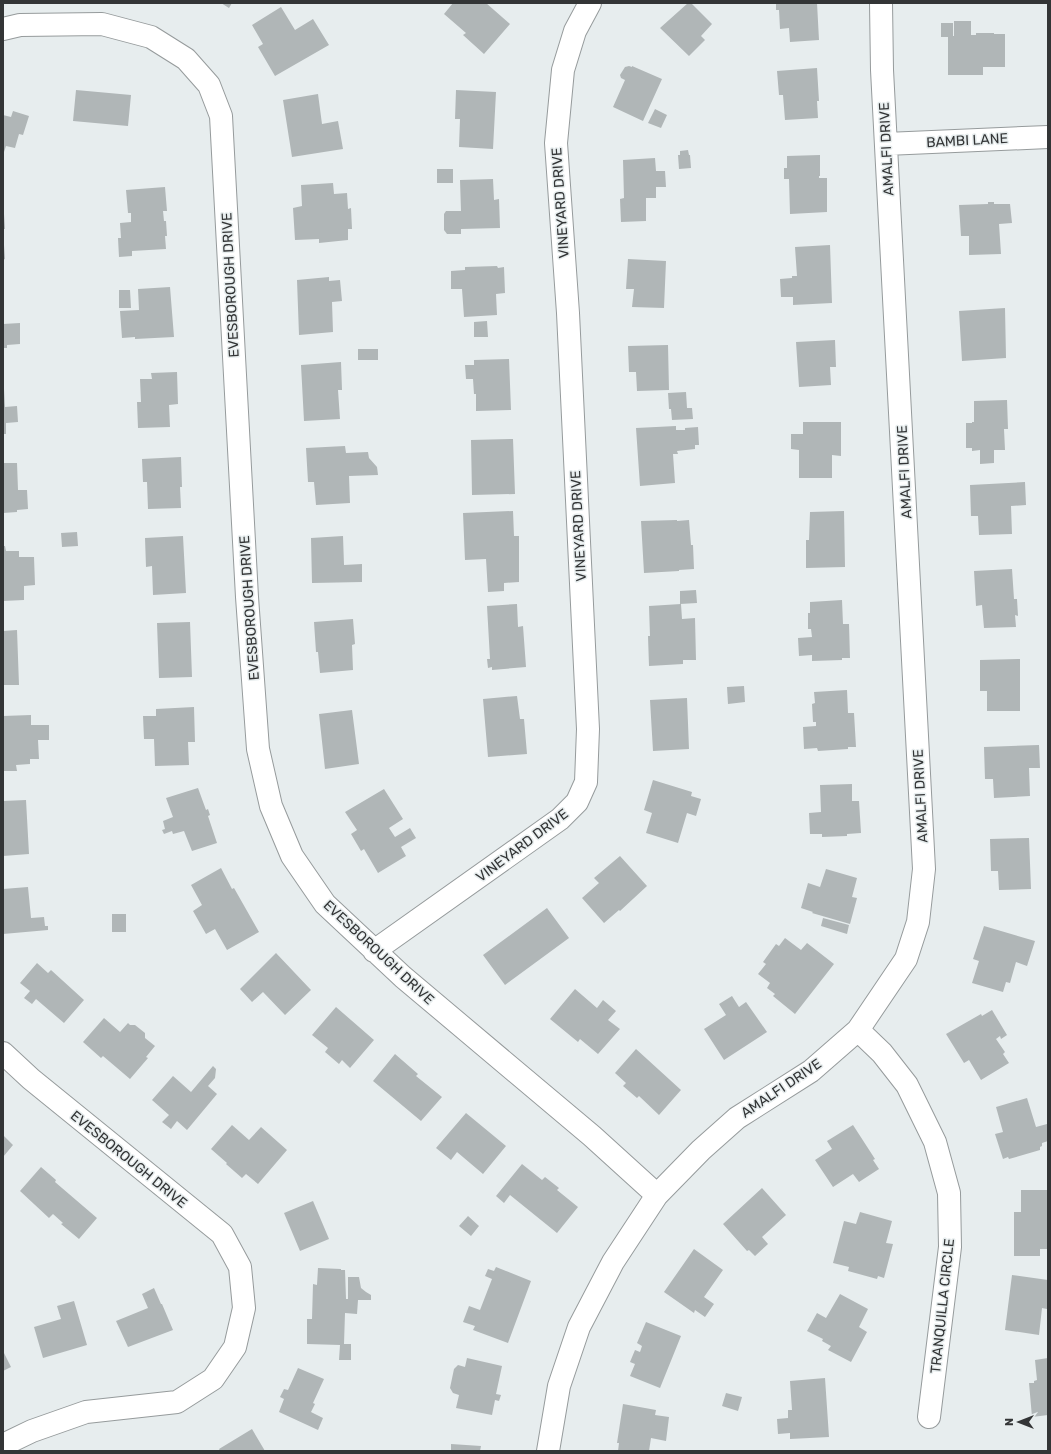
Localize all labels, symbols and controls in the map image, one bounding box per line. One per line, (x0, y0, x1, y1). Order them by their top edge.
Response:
street label: AMALFI DRIVE (876, 102, 897, 196)
street label: BAMBI LANE (926, 130, 1008, 151)
street label: VINEYARD DRIVE (548, 147, 573, 259)
street label: EVESBOROUGH DRIVE (218, 212, 243, 358)
street label: AMALFI DRIVE (894, 425, 915, 519)
street label: VINEYARD DRIVE (567, 470, 590, 582)
street label: EVESBOROUGH DRIVE (236, 535, 263, 681)
street label: AMALFI DRIVE (910, 749, 931, 843)
street label: VINEYARD DRIVE (473, 805, 572, 886)
street label: EVESBOROUGH DRIVE (320, 897, 438, 1008)
street label: AMALFI DRIVE (738, 1055, 825, 1122)
street label: EVESBOROUGH DRIVE (67, 1107, 190, 1212)
street label: TRANQUILLA CIRCLE (927, 1238, 958, 1374)
north arrow (999, 1402, 1039, 1442)
text: N (1003, 1418, 1016, 1426)

